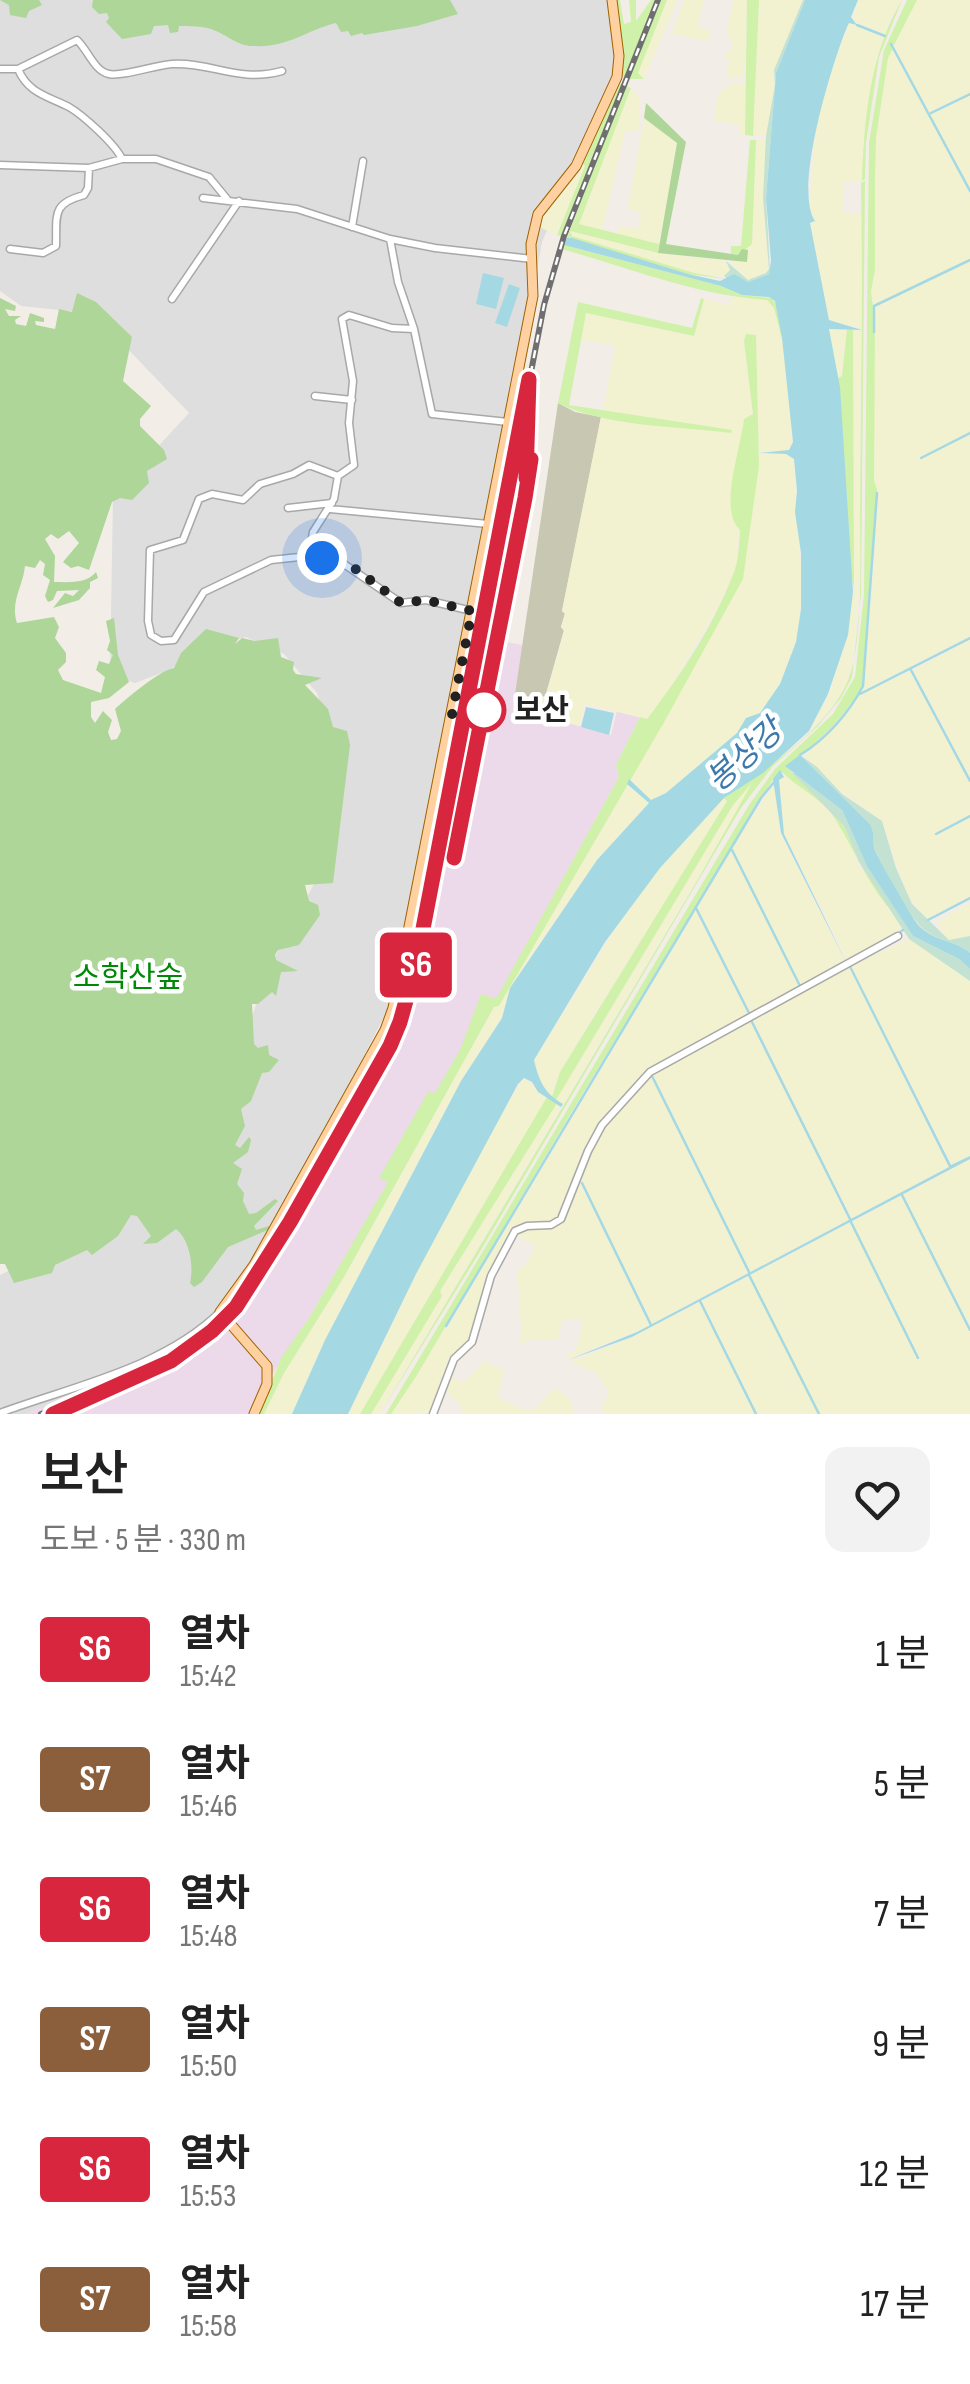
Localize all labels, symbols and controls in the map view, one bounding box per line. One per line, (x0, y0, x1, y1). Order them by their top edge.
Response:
your location (297, 533, 347, 583)
marker: 보산 (463, 689, 505, 731)
place label: 보산 (514, 693, 569, 729)
water label: 봉상강 (699, 709, 794, 800)
line badge: S6 (371, 932, 461, 998)
text: S6 (400, 944, 432, 987)
park label: 소학산숲 (73, 960, 183, 996)
text: 보산 (40, 1447, 128, 1504)
button: heart (825, 1447, 930, 1552)
text: 도보 · 5 분 · 330 m (40, 1521, 246, 1560)
text: 열차 (180, 1612, 250, 1657)
text: S6 (79, 1628, 111, 1671)
text: 1 분 (876, 1632, 930, 1677)
text: 15:42 (180, 1657, 237, 1696)
text: 열차 (180, 1742, 250, 1787)
text: S7 (79, 1758, 111, 1801)
text: 5 분 (874, 1762, 930, 1807)
text: 15:46 (180, 1787, 237, 1826)
text: 열차 (180, 1872, 250, 1917)
text: S6 (79, 1888, 111, 1931)
text: 7 분 (874, 1892, 930, 1937)
text: 15:48 (180, 1917, 238, 1956)
text: 열차 (180, 2002, 250, 2047)
text: S7 (79, 2018, 111, 2061)
text: 9 분 (872, 2022, 930, 2067)
text: 15:50 (180, 2047, 237, 2086)
text: 열차 (180, 2132, 250, 2177)
text: S6 (79, 2148, 111, 2191)
text: 12 분 (860, 2152, 930, 2197)
text: 15:53 (180, 2177, 236, 2216)
text: 열차 (180, 2262, 250, 2307)
text: S7 (79, 2278, 111, 2321)
text: 17 분 (861, 2282, 930, 2327)
text: 15:58 (180, 2307, 237, 2346)

